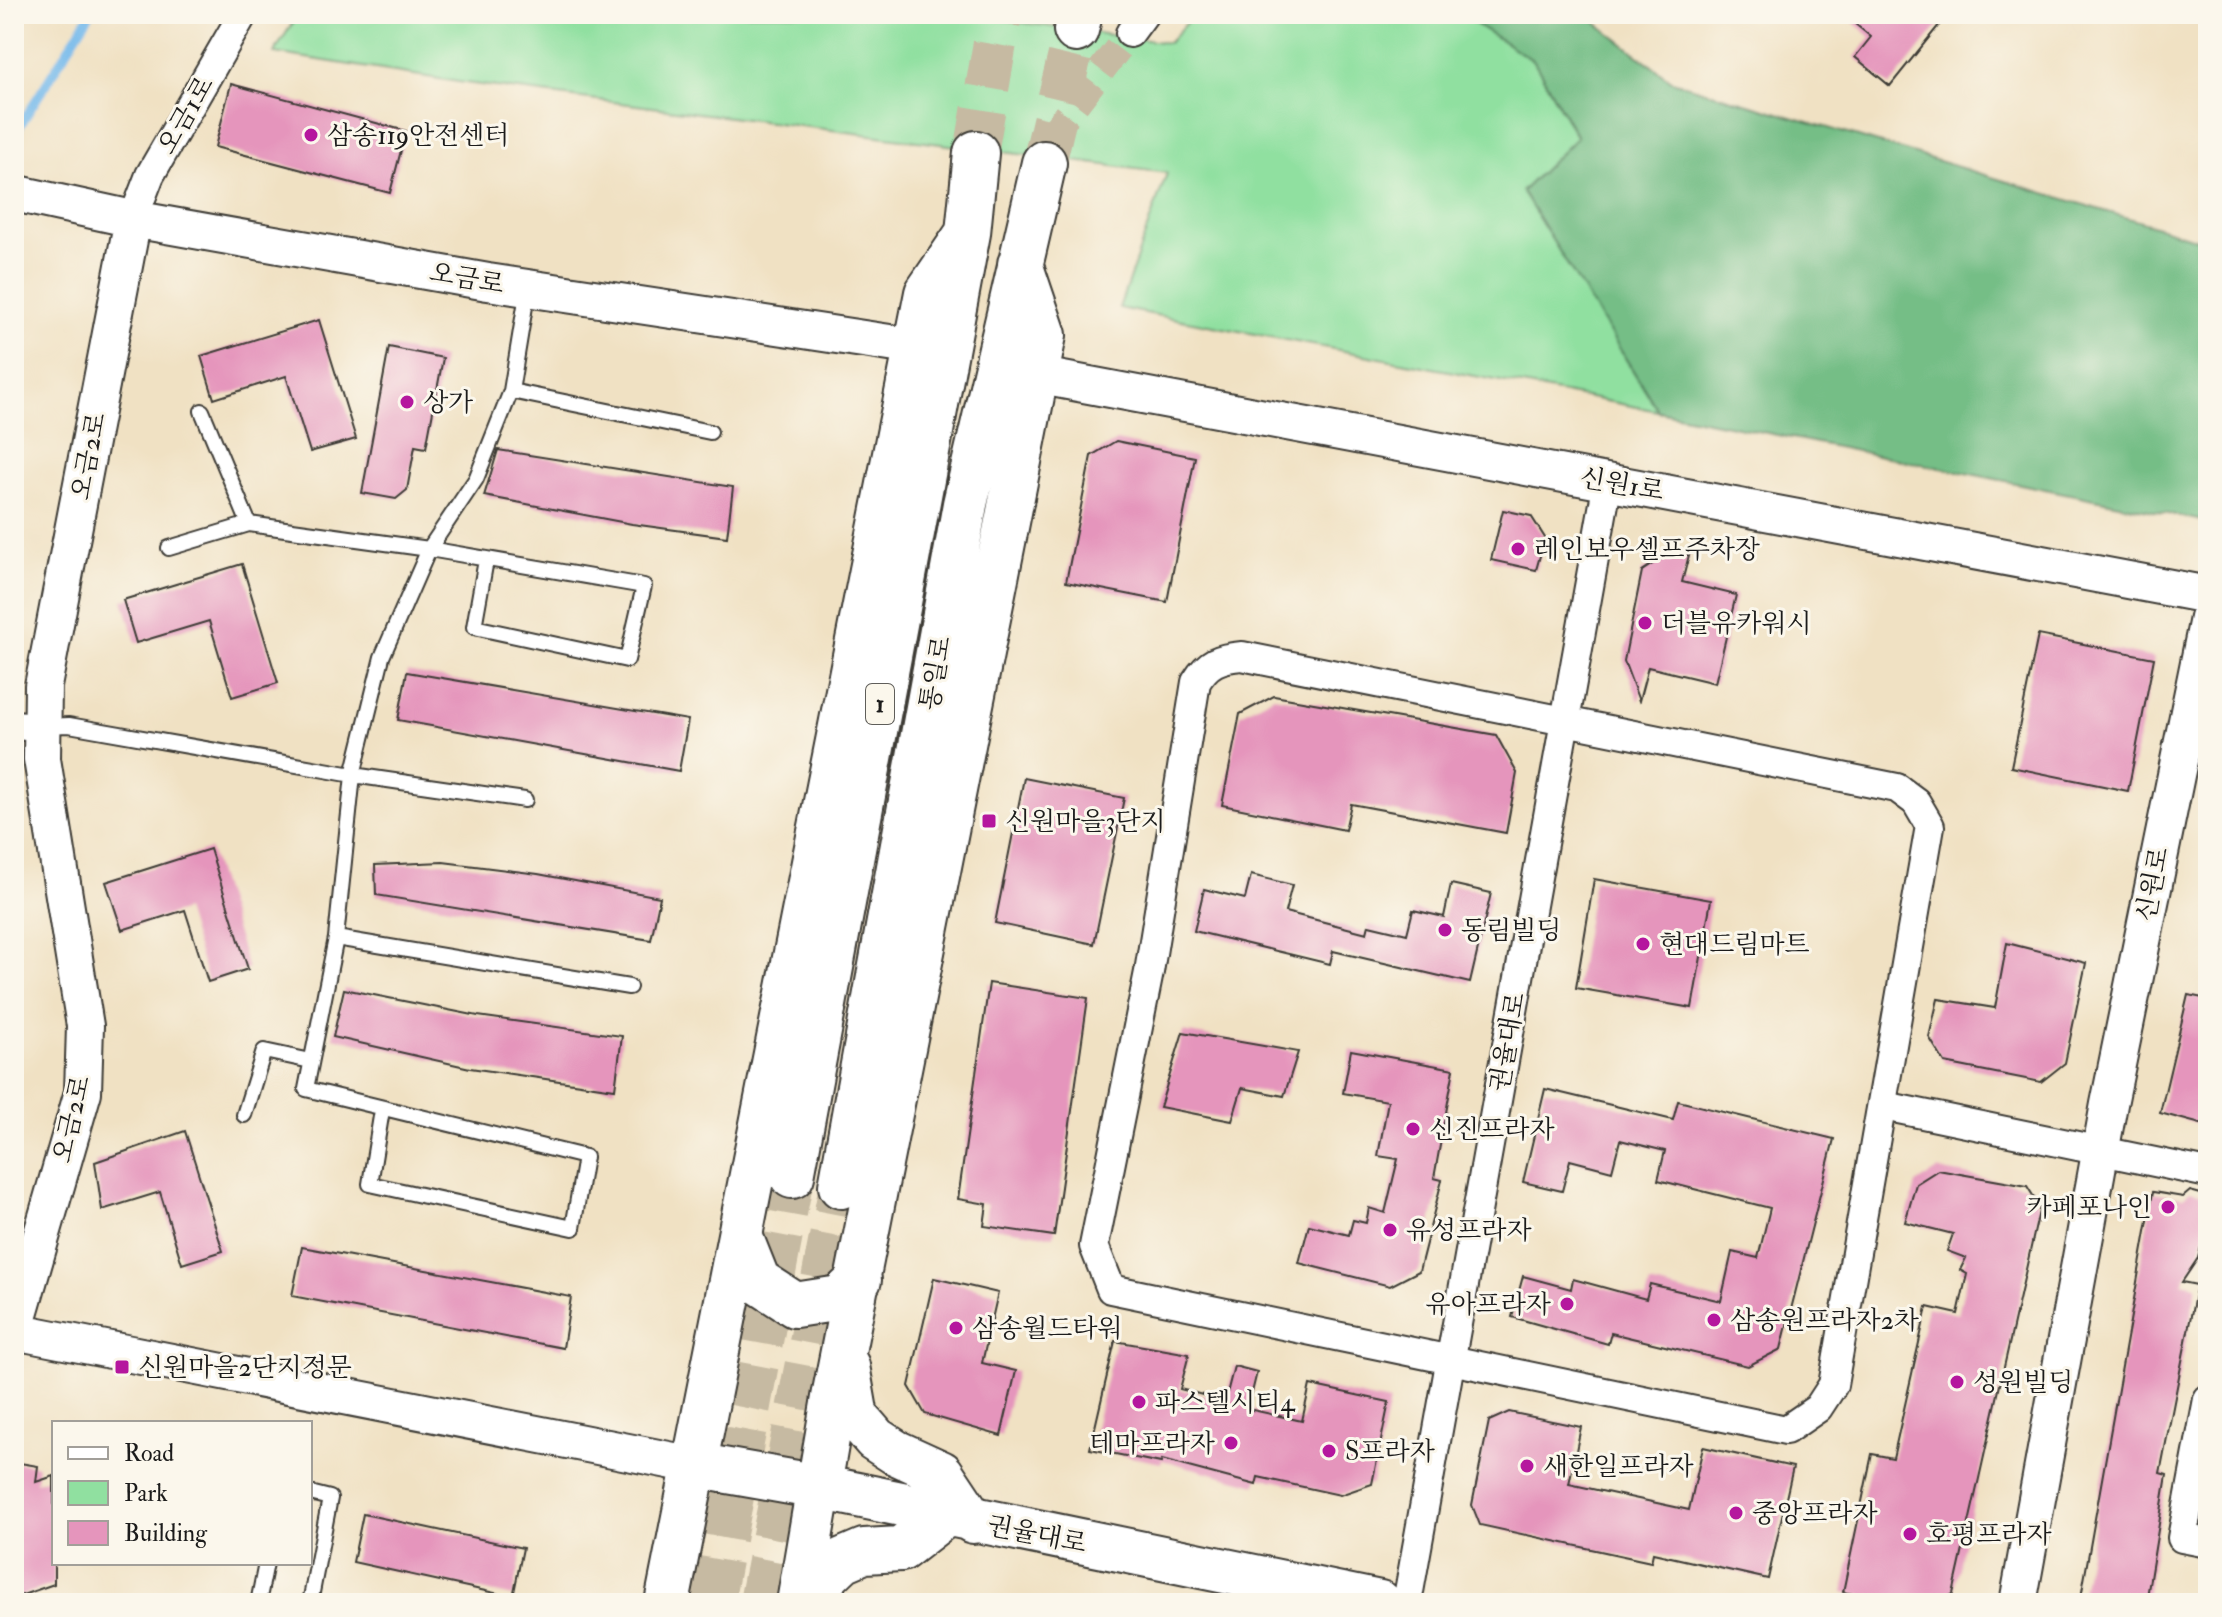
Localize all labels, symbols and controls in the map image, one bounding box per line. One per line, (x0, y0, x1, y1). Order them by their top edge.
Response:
street label: 오금1로 (151, 71, 221, 160)
place label: 삼송119안전센터 (327, 120, 509, 152)
marker: 삼송119안전센터 (302, 126, 320, 144)
street label: 오금로 (427, 257, 507, 301)
place label: 상가 (423, 387, 473, 419)
marker: 상가 (398, 393, 416, 411)
street label: 오금2로 (65, 410, 113, 503)
street label: 신원1로 (1577, 462, 1666, 508)
place label: 레인보우셀프주차장 (1534, 534, 1760, 566)
marker: 레인보우셀프주차장 (1509, 540, 1527, 558)
place label: 더블유카워시 (1661, 608, 1812, 640)
marker: 더블유카워시 (1636, 614, 1654, 632)
street label: 통일로 (914, 633, 958, 713)
road number: 1 (866, 684, 894, 724)
place label: 신원마을3단지 (1005, 806, 1166, 838)
marker: 신원마을3단지 (980, 812, 998, 830)
street label: 신원로 (2130, 844, 2176, 924)
place label: 동림빌딩 (1461, 915, 1561, 947)
marker: 동림빌딩 (1436, 921, 1454, 939)
place label: 현대드림마트 (1659, 929, 1810, 961)
marker: 현대드림마트 (1634, 935, 1652, 953)
street label: 권율대로 (1484, 990, 1532, 1094)
street label: 오금2로 (46, 1072, 98, 1166)
place label: 신진프라자 (1429, 1114, 1555, 1146)
marker: 신진프라자 (1404, 1120, 1422, 1138)
place label: 카페포나인 (2026, 1192, 2152, 1224)
marker: 카페포나인 (2159, 1198, 2177, 1216)
place label: 유성프라자 (1406, 1215, 1532, 1247)
marker: 유성프라자 (1381, 1221, 1399, 1239)
place label: 유아프라자 (1425, 1289, 1551, 1321)
marker: 유아프라자 (1558, 1295, 1576, 1313)
place label: 삼송원프라자2차 (1730, 1305, 1919, 1337)
marker: 삼송원프라자2차 (1705, 1311, 1723, 1329)
place label: 삼송월드타워 (972, 1313, 1123, 1345)
marker: 삼송월드타워 (947, 1319, 965, 1337)
place label: 신원마을2단지정문 (138, 1352, 352, 1384)
marker: 신원마을2단지정문 (113, 1358, 131, 1376)
place label: 성원빌딩 (1973, 1367, 2073, 1399)
marker: 성원빌딩 (1948, 1373, 1966, 1391)
place label: 파스텔시티4 (1155, 1387, 1296, 1419)
marker: 파스텔시티4 (1130, 1393, 1148, 1411)
legend (52, 1421, 312, 1565)
place label: 테마프라자 (1089, 1428, 1215, 1460)
marker: 테마프라자 (1222, 1434, 1240, 1452)
place label: S프라자 (1345, 1436, 1435, 1468)
text: Road (124, 1438, 174, 1469)
marker: S프라자 (1320, 1442, 1338, 1460)
place label: 새한일프라자 (1543, 1451, 1694, 1483)
marker: 새한일프라자 (1518, 1457, 1536, 1475)
text: Park (124, 1478, 168, 1509)
place label: 중앙프라자 (1752, 1498, 1878, 1530)
marker: 중앙프라자 (1727, 1504, 1745, 1522)
street label: 권율대로 (984, 1510, 1089, 1560)
text: Building (124, 1518, 208, 1549)
place label: 호평프라자 (1926, 1519, 2052, 1551)
marker: 호평프라자 (1901, 1525, 1919, 1543)

